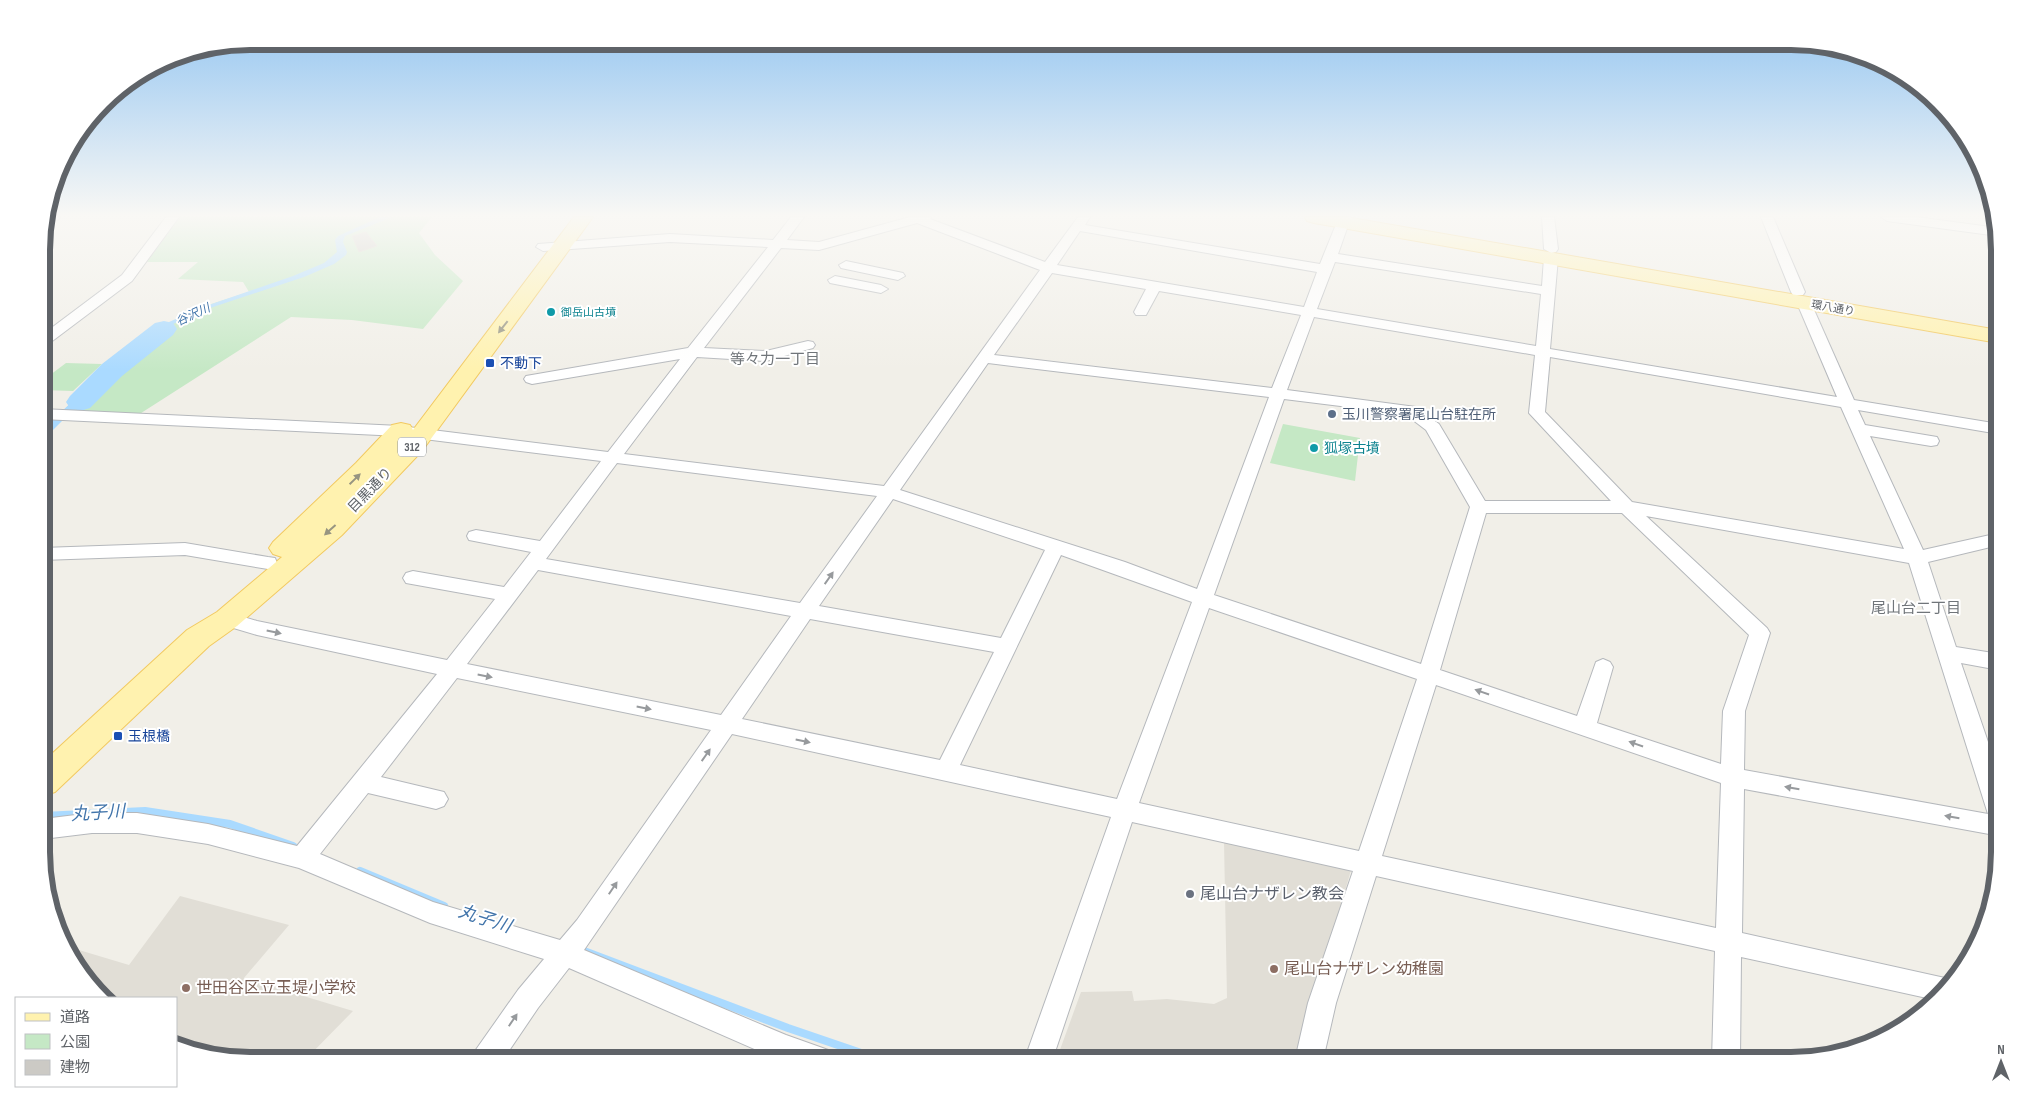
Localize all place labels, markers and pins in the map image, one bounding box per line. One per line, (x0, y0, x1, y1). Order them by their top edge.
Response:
marker: 御岳山古墳 (545, 306, 557, 318)
place label: 御岳山古墳 (560, 306, 616, 319)
place label: 不動下 (500, 355, 542, 372)
marker: 不動下 (484, 357, 496, 369)
place label: 玉川警察署尾山台駐在所 (1342, 406, 1496, 423)
marker: 玉川警察署尾山台駐在所 (1326, 408, 1338, 420)
place label: 狐塚古墳 (1324, 440, 1380, 457)
marker: 狐塚古墳 (1308, 442, 1320, 454)
place label: 玉根橋 (128, 728, 170, 745)
marker: 玉根橋 (112, 730, 124, 742)
place label: 尾山台ナザレン教会 (1200, 885, 1344, 904)
marker: 尾山台ナザレン教会 (1184, 888, 1196, 900)
place label: 尾山台ナザレン幼稚園 (1284, 960, 1444, 979)
marker: 尾山台ナザレン幼稚園 (1268, 963, 1280, 975)
place label: 世田谷区立玉堤小学校 (196, 979, 356, 998)
marker: 世田谷区立玉堤小学校 (180, 982, 192, 994)

